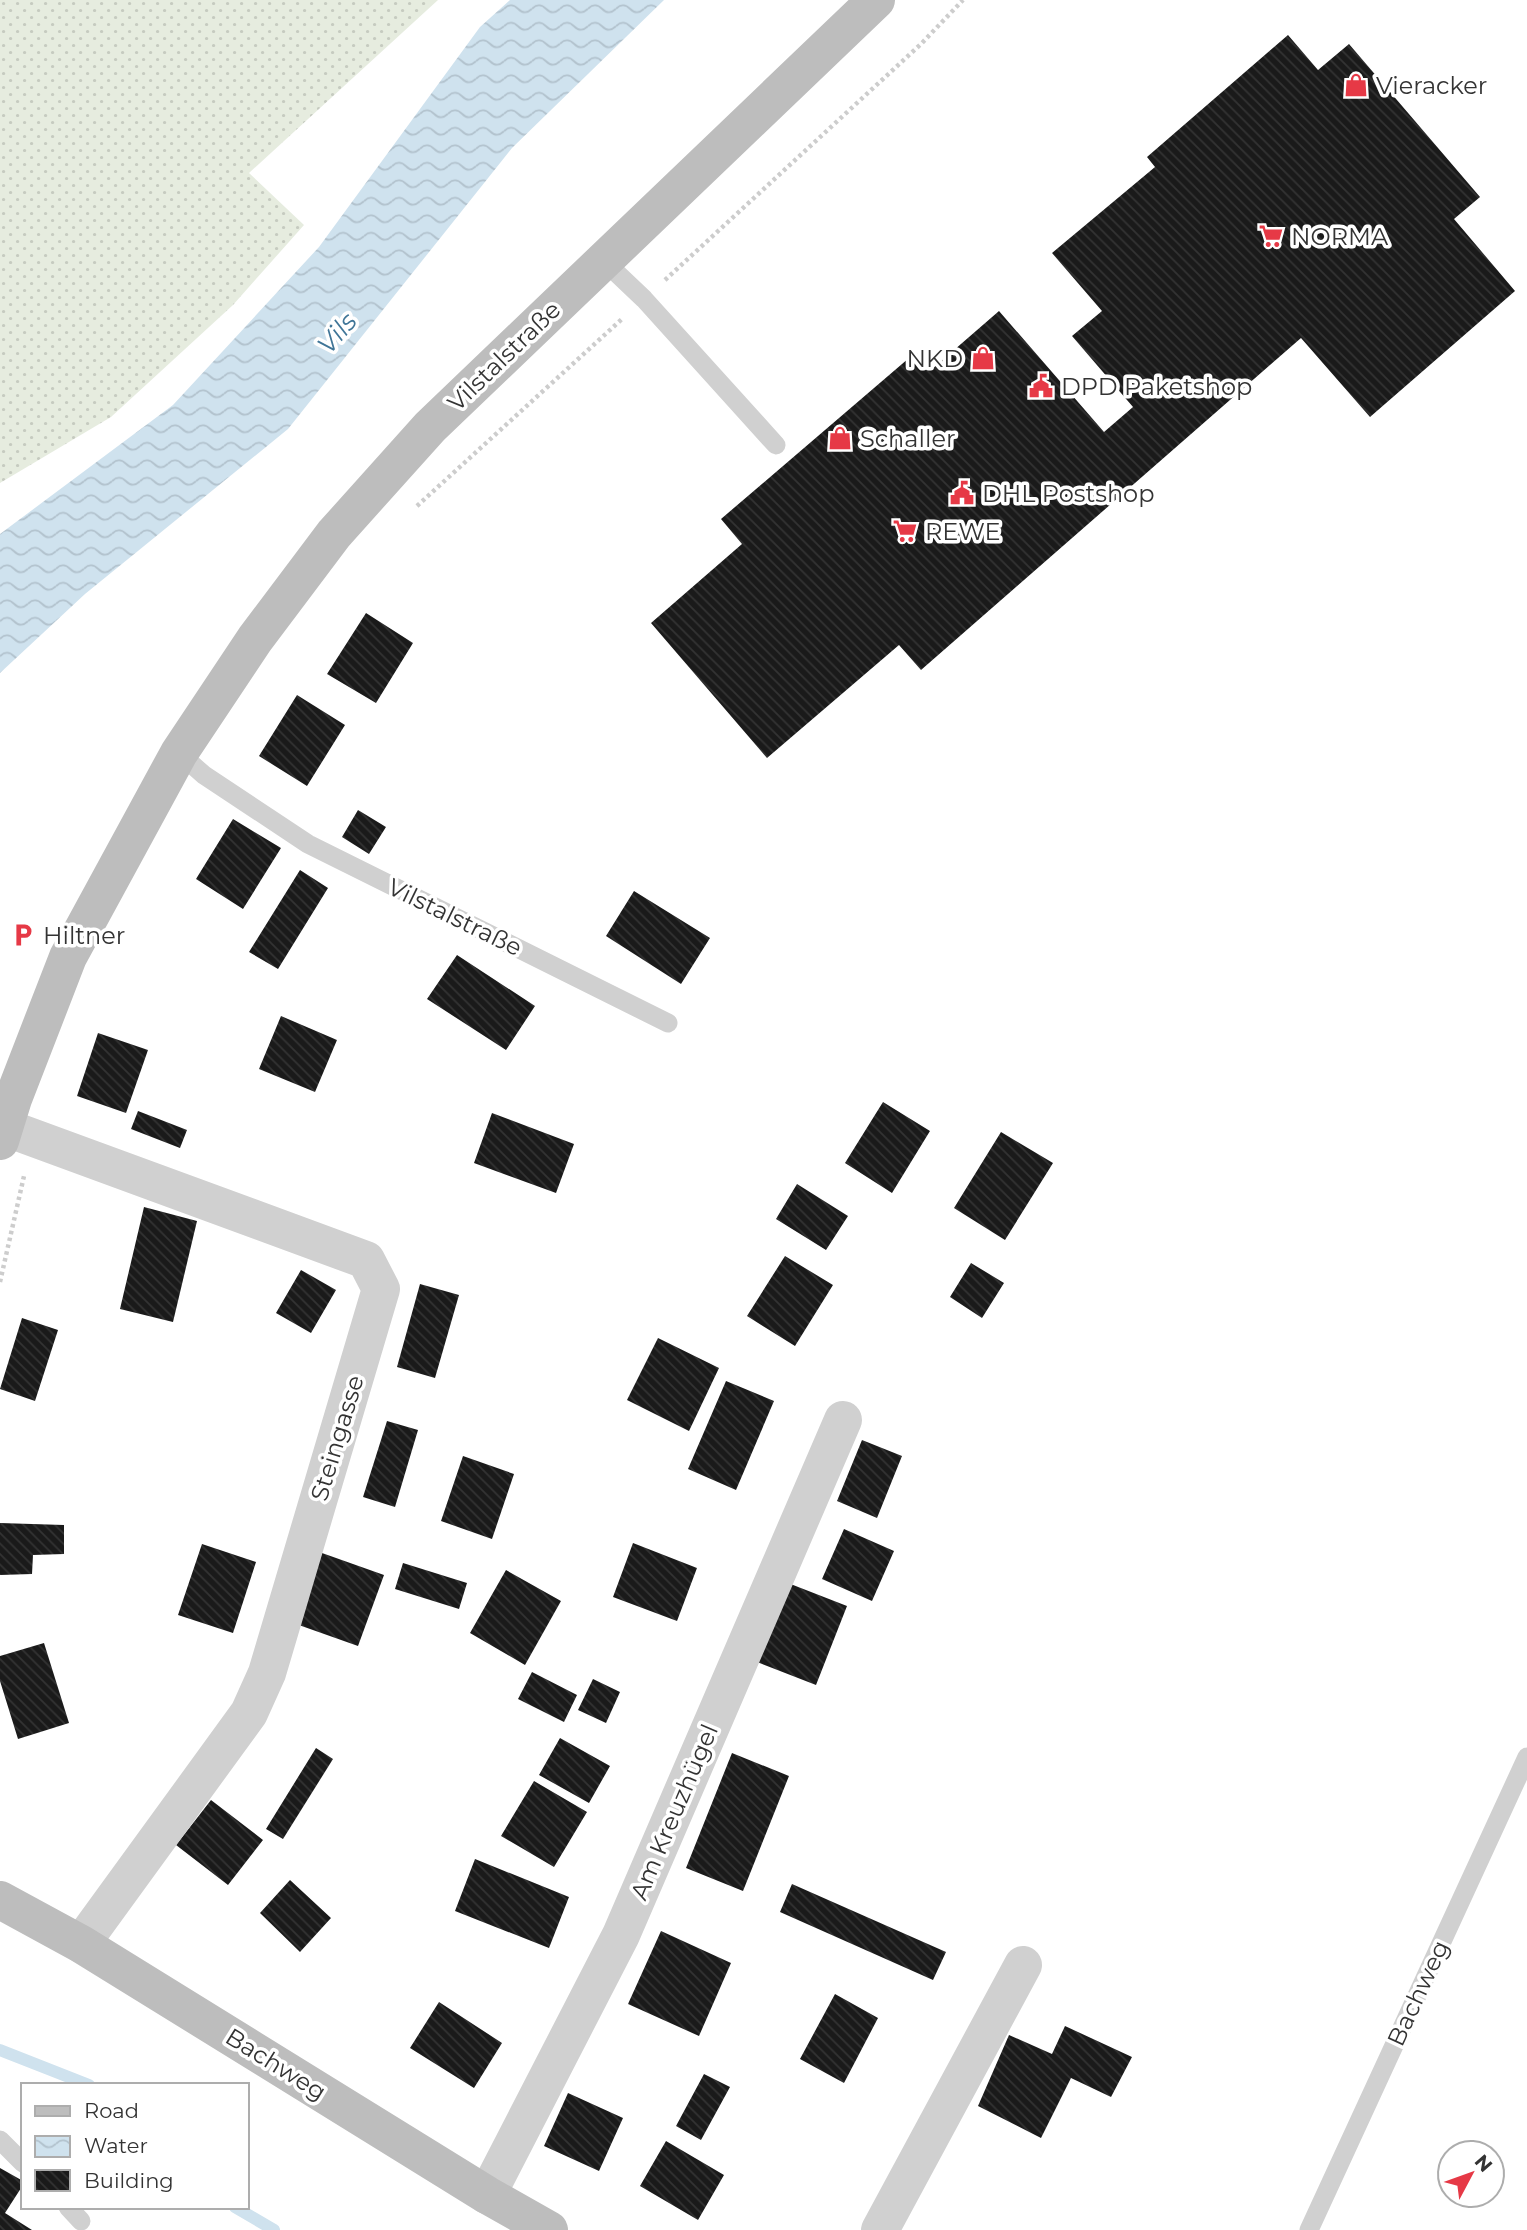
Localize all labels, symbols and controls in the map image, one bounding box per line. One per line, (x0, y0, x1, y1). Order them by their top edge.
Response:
shop icon: Vieracker (1342, 71, 1370, 99)
place label: Vieracker (1376, 71, 1487, 100)
supermarket icon: NORMA (1257, 222, 1285, 250)
place label: NORMA (1291, 222, 1389, 251)
street label: Vilstalstraße (442, 295, 566, 417)
water label: Vils (310, 306, 364, 360)
place label: NKD (907, 344, 963, 373)
shop icon: NKD (969, 344, 997, 372)
public building icon: DPD Paketshop (1027, 372, 1055, 400)
place label: DPD Paketshop (1061, 372, 1252, 401)
shop icon: Schaller (826, 424, 854, 452)
place label: Schaller (860, 424, 956, 453)
public building icon: DHL Postshop (948, 479, 976, 507)
place label: DHL Postshop (982, 479, 1154, 508)
supermarket icon: REWE (891, 517, 919, 545)
place label: REWE (925, 517, 1001, 546)
street label: Vilstalstraße (383, 872, 527, 962)
parking icon: Hiltner (9, 921, 37, 949)
place label: Hiltner (43, 921, 125, 950)
street label: Steingasse (304, 1372, 370, 1504)
street label: Am Kreuzhügel (624, 1720, 724, 1904)
street label: Bachweg (1381, 1936, 1455, 2050)
street label: Bachweg (220, 2022, 332, 2106)
legend (21, 2083, 248, 2209)
text: Road (84, 2098, 139, 2123)
text: Water (84, 2133, 148, 2158)
north arrow (1436, 2139, 1506, 2209)
text: N (1470, 2150, 1497, 2177)
text: Building (84, 2168, 174, 2193)

